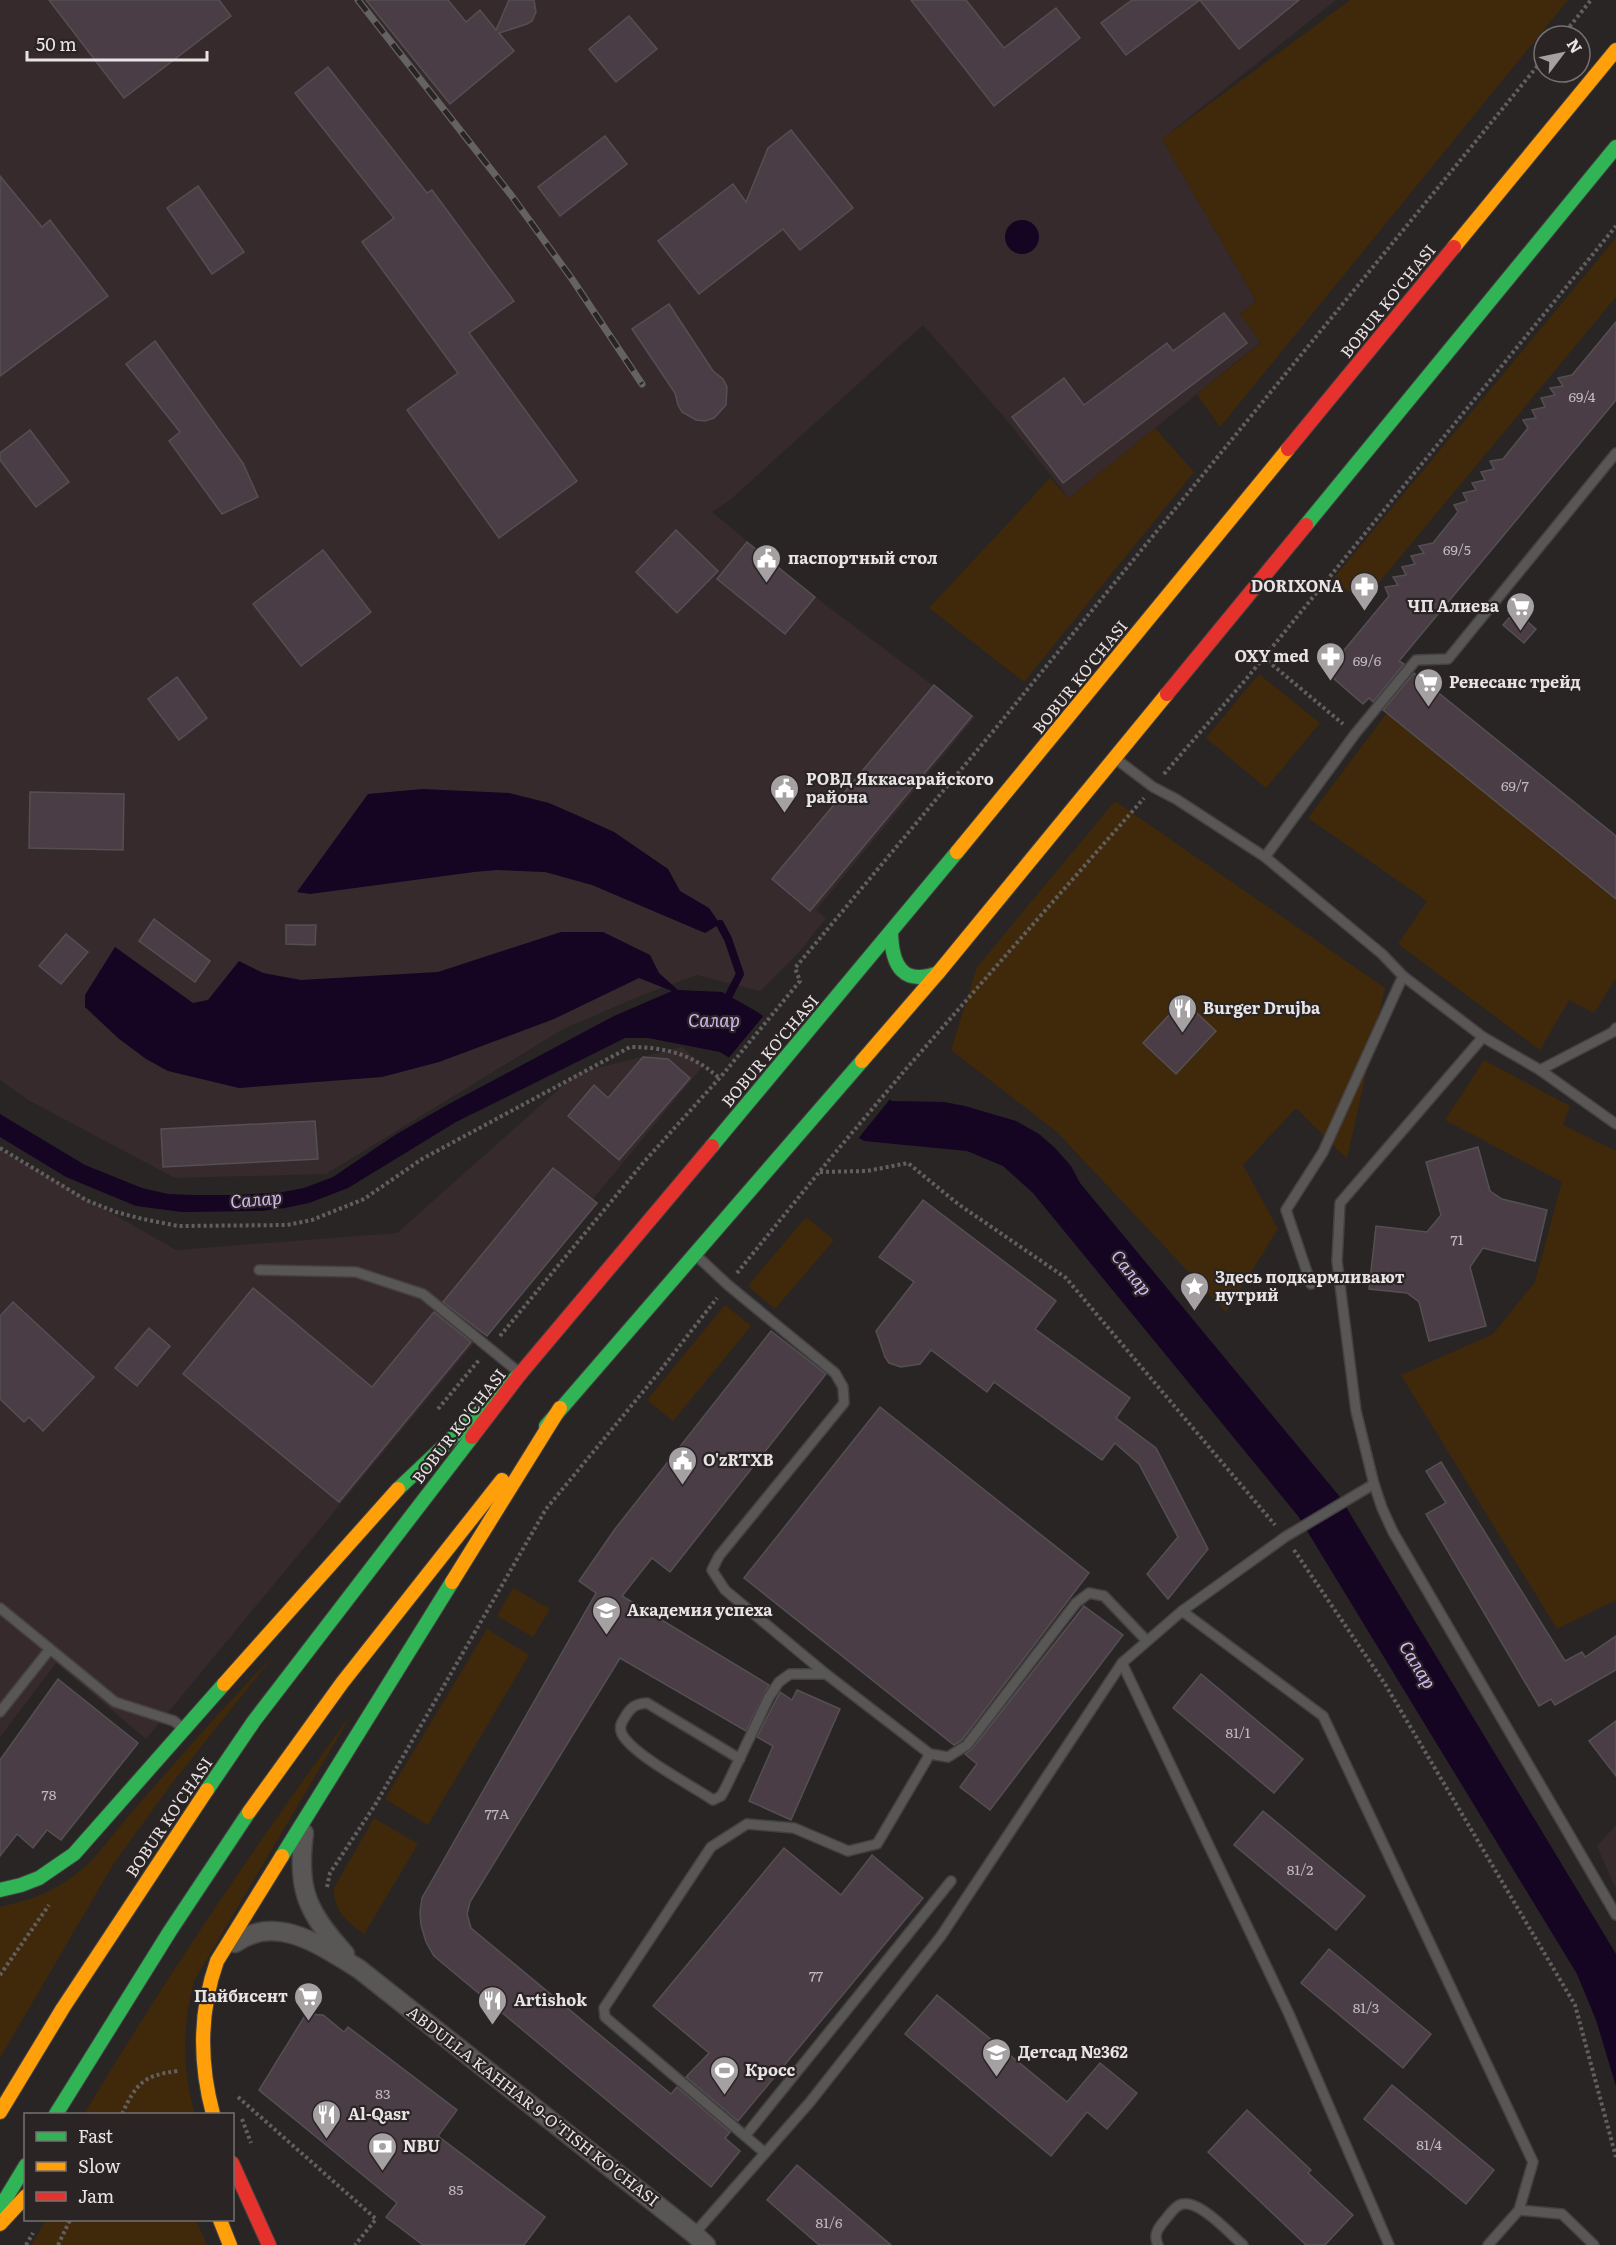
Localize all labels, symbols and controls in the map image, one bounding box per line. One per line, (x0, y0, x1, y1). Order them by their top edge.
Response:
scale bar (27, 24, 207, 62)
north arrow (1532, 24, 1592, 84)
text: 50 m (36, 30, 77, 57)
text: N (1562, 33, 1589, 58)
street label: BOBUR KO'CHASI (1334, 238, 1441, 362)
house number: 69/4 (1568, 386, 1596, 406)
house number: 69/5 (1443, 539, 1471, 559)
public building icon: паспортный стол (751, 542, 783, 584)
place label: паспортный стол (788, 545, 938, 569)
pharmacy icon: DORIXONA (1348, 570, 1380, 612)
place label: DORIXONA (1251, 573, 1343, 597)
supermarket icon: ЧП Алиева (1504, 590, 1536, 632)
place label: ЧП Алиева (1408, 593, 1500, 617)
street label: BOBUR KO'CHASI (1026, 614, 1133, 738)
pharmacy icon: OXY med (1314, 640, 1346, 682)
place label: OXY med (1234, 643, 1309, 667)
house number: 69/6 (1353, 650, 1382, 670)
supermarket icon: Ренесанс трейд (1412, 666, 1444, 708)
place label: Ренесанс трейд (1449, 669, 1581, 693)
place label: РОВД Яккасарайского района (806, 766, 994, 808)
public building icon: РОВД Яккасарайского района (769, 772, 801, 814)
house number: 69/7 (1501, 775, 1529, 795)
street label: BOBUR KO'CHASI (715, 989, 823, 1112)
restaurant icon: Burger Drujba (1166, 992, 1198, 1034)
place label: Burger Drujba (1203, 995, 1321, 1019)
water label: Салар (688, 1006, 740, 1033)
water label: Салар (229, 1183, 283, 1214)
house number: 71 (1451, 1229, 1464, 1249)
water label: Салар (1105, 1243, 1159, 1301)
place label: Здесь подкармливают нутрий (1215, 1264, 1405, 1306)
place icon: Здесь подкармливают нутрий (1178, 1270, 1210, 1312)
street label: BOBUR KO'CHASI (406, 1363, 511, 1488)
public building icon: O'zRTXB (666, 1444, 698, 1486)
place label: O'zRTXB (703, 1447, 774, 1471)
school or university icon: Академия успеха (590, 1594, 622, 1636)
place label: Академия успеха (627, 1597, 773, 1621)
water label: Салар (1393, 1635, 1443, 1693)
house number: 81/1 (1225, 1722, 1251, 1742)
street label: BOBUR KO'CHASI (119, 1752, 217, 1881)
house number: 78 (42, 1784, 57, 1804)
house number: 77А (485, 1803, 510, 1823)
house number: 81/2 (1287, 1859, 1313, 1879)
house number: 77 (809, 1965, 823, 1985)
supermarket icon: Пайбисент (293, 1980, 325, 2022)
place label: Пайбисент (194, 1983, 288, 2007)
restaurant icon: Artishok (477, 1984, 509, 2026)
place label: Artishok (514, 1987, 587, 2011)
house number: 81/3 (1353, 1997, 1379, 2017)
street label: ABDULLA KAHHAR 9-O'TISH KO'CHASI (403, 1999, 665, 2211)
school or university icon: Детсад №362 (981, 2036, 1013, 2078)
place label: Детсад №362 (1018, 2039, 1128, 2063)
sports icon: Кросс (708, 2054, 740, 2096)
place label: Кросс (745, 2057, 795, 2081)
house number: 83 (375, 2083, 391, 2103)
restaurant icon: Al-Qasr (311, 2098, 343, 2140)
place label: Al-Qasr (348, 2101, 410, 2125)
legend (24, 2113, 234, 2221)
text: Fast (78, 2122, 114, 2149)
bank icon: NBU (366, 2130, 398, 2172)
place label: NBU (403, 2133, 440, 2157)
house number: 81/4 (1416, 2134, 1442, 2154)
text: Slow (78, 2152, 121, 2179)
house number: 85 (449, 2179, 463, 2199)
text: Jam (78, 2182, 114, 2209)
house number: 81/6 (816, 2212, 843, 2232)

